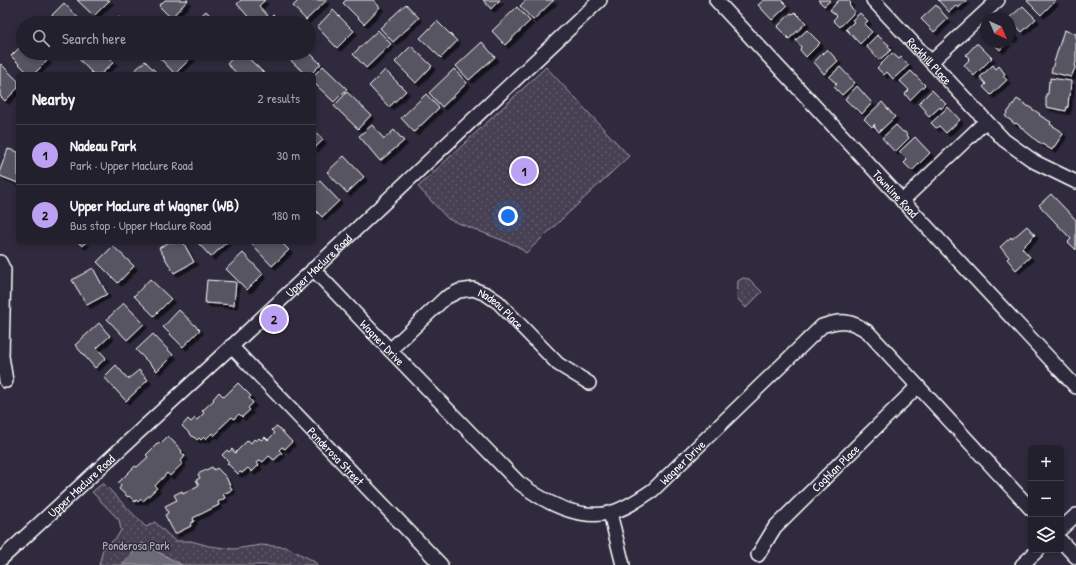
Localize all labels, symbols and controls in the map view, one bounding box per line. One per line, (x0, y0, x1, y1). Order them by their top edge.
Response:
north arrow (980, 12, 1016, 48)
search box (16, 16, 316, 60)
icon: search (30, 27, 52, 49)
text: Search here (62, 28, 126, 49)
street label: Rockhill Place (903, 33, 956, 88)
text: Nearby (32, 87, 75, 110)
text: 2 results (258, 89, 300, 107)
text: Nadeau Park (70, 135, 136, 156)
text: 1 (43, 146, 47, 164)
text: 30 m (277, 146, 300, 164)
text: Park · Upper Maclure Road (70, 156, 193, 174)
pin: 1 (511, 156, 537, 186)
street label: Townline Road (869, 166, 923, 221)
text: Upper MacLure at Wagner (WB) (70, 195, 239, 216)
text: 2 (42, 206, 48, 224)
text: 180 m (272, 206, 300, 224)
your location (498, 206, 518, 226)
text: Bus stop · Upper Maclure Road (70, 216, 211, 234)
street label: Upper Maclure Road (281, 229, 355, 300)
street label: Nadeau Place (476, 283, 528, 333)
pin: 2 (261, 304, 287, 334)
street label: Wagner Drive (357, 315, 409, 369)
street label: Ponderosa Street (304, 423, 369, 489)
street label: Wagner Drive (655, 436, 709, 488)
street label: Coghlan Place (807, 440, 863, 495)
map controls (1028, 445, 1064, 553)
button: + (1028, 445, 1064, 481)
street label: Upper Maclure Road (44, 450, 118, 521)
button: − (1028, 481, 1064, 517)
button: layers (1028, 517, 1064, 553)
park label: Ponderosa Park (102, 537, 170, 554)

